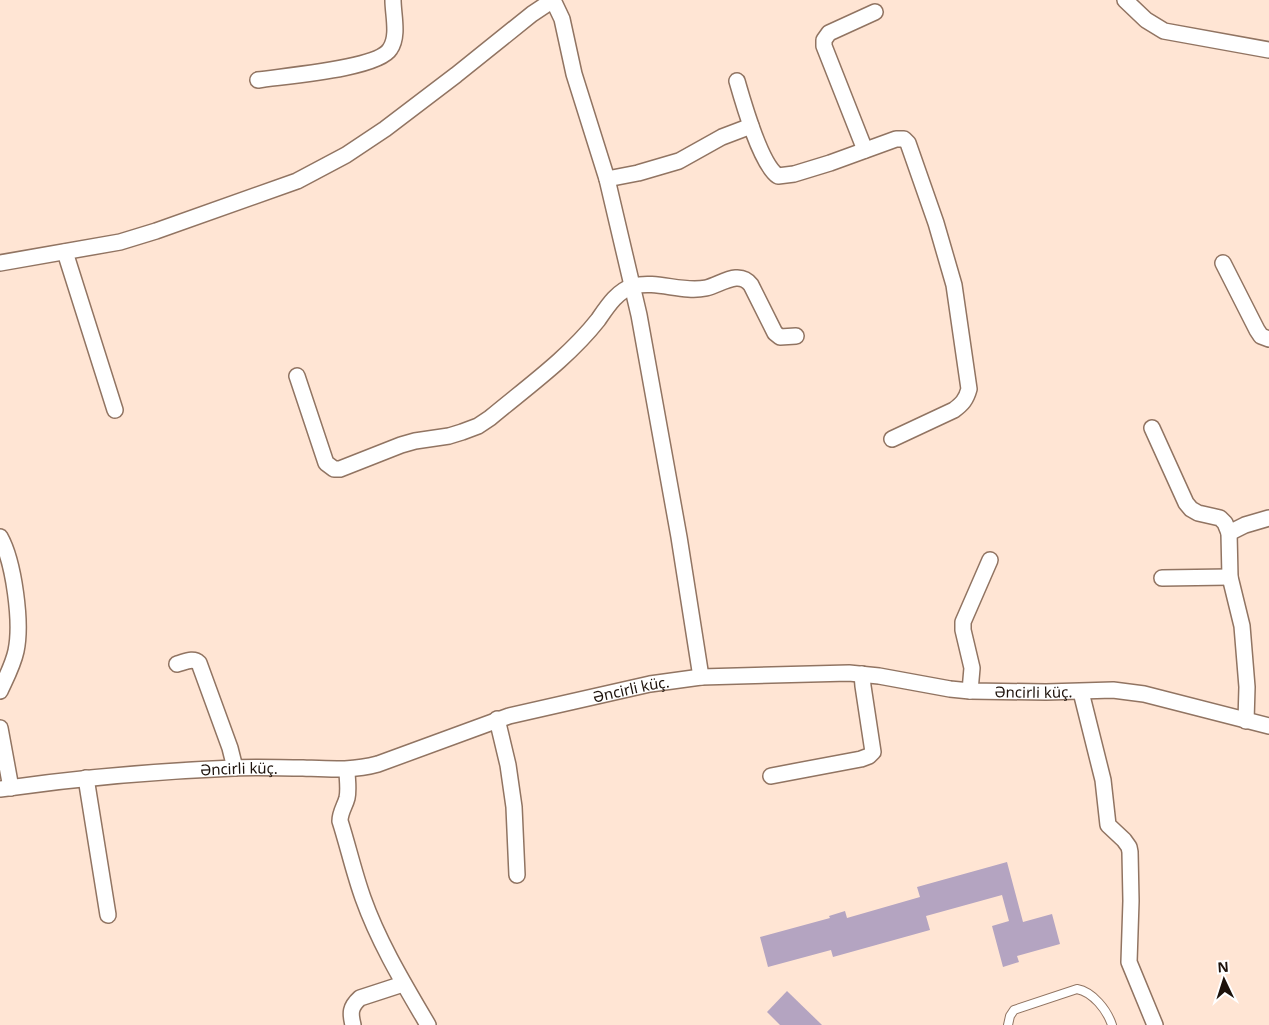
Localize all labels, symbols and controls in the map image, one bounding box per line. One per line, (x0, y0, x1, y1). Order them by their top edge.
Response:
street label: Əncirli küç. (591, 671, 671, 707)
street label: Əncirli küç. (994, 681, 1073, 702)
street label: Əncirli küç. (200, 758, 278, 780)
north arrow (1199, 955, 1249, 1005)
text: N (1217, 957, 1229, 976)

